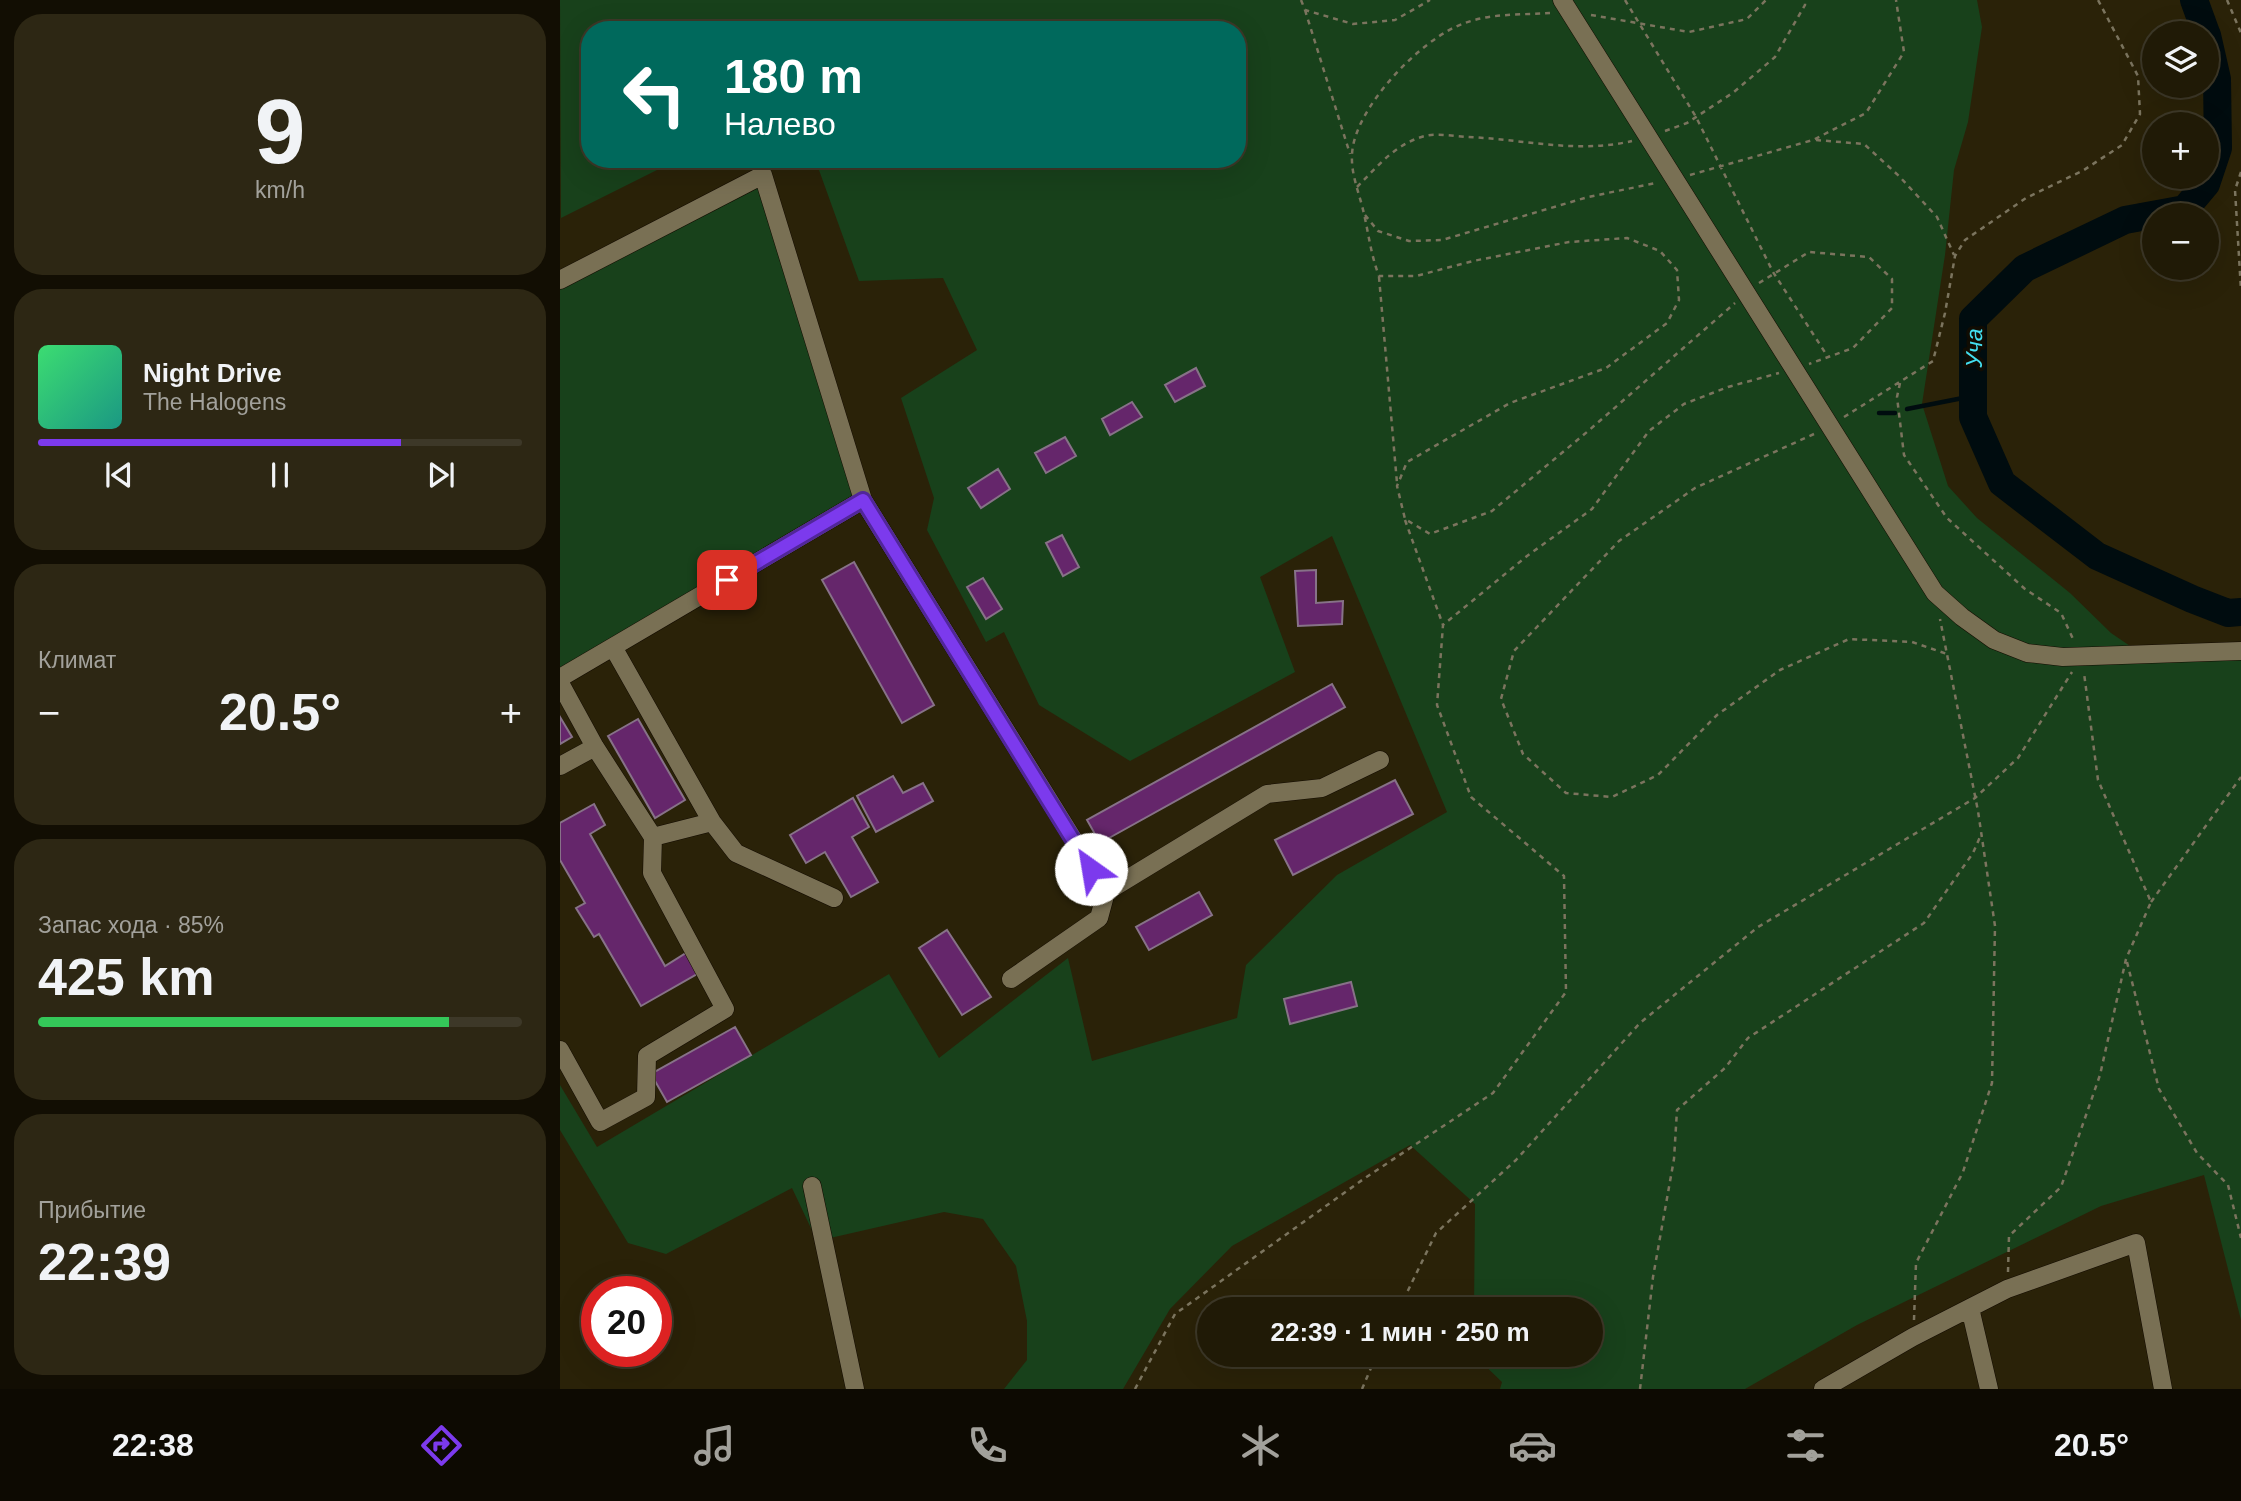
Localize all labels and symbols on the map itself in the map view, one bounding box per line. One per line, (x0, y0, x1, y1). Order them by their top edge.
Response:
water label: Уча (1961, 328, 1987, 369)
pin (697, 550, 757, 610)
position arrow (1054, 832, 1128, 906)
speed limit sign: 20 (581, 1276, 672, 1367)

